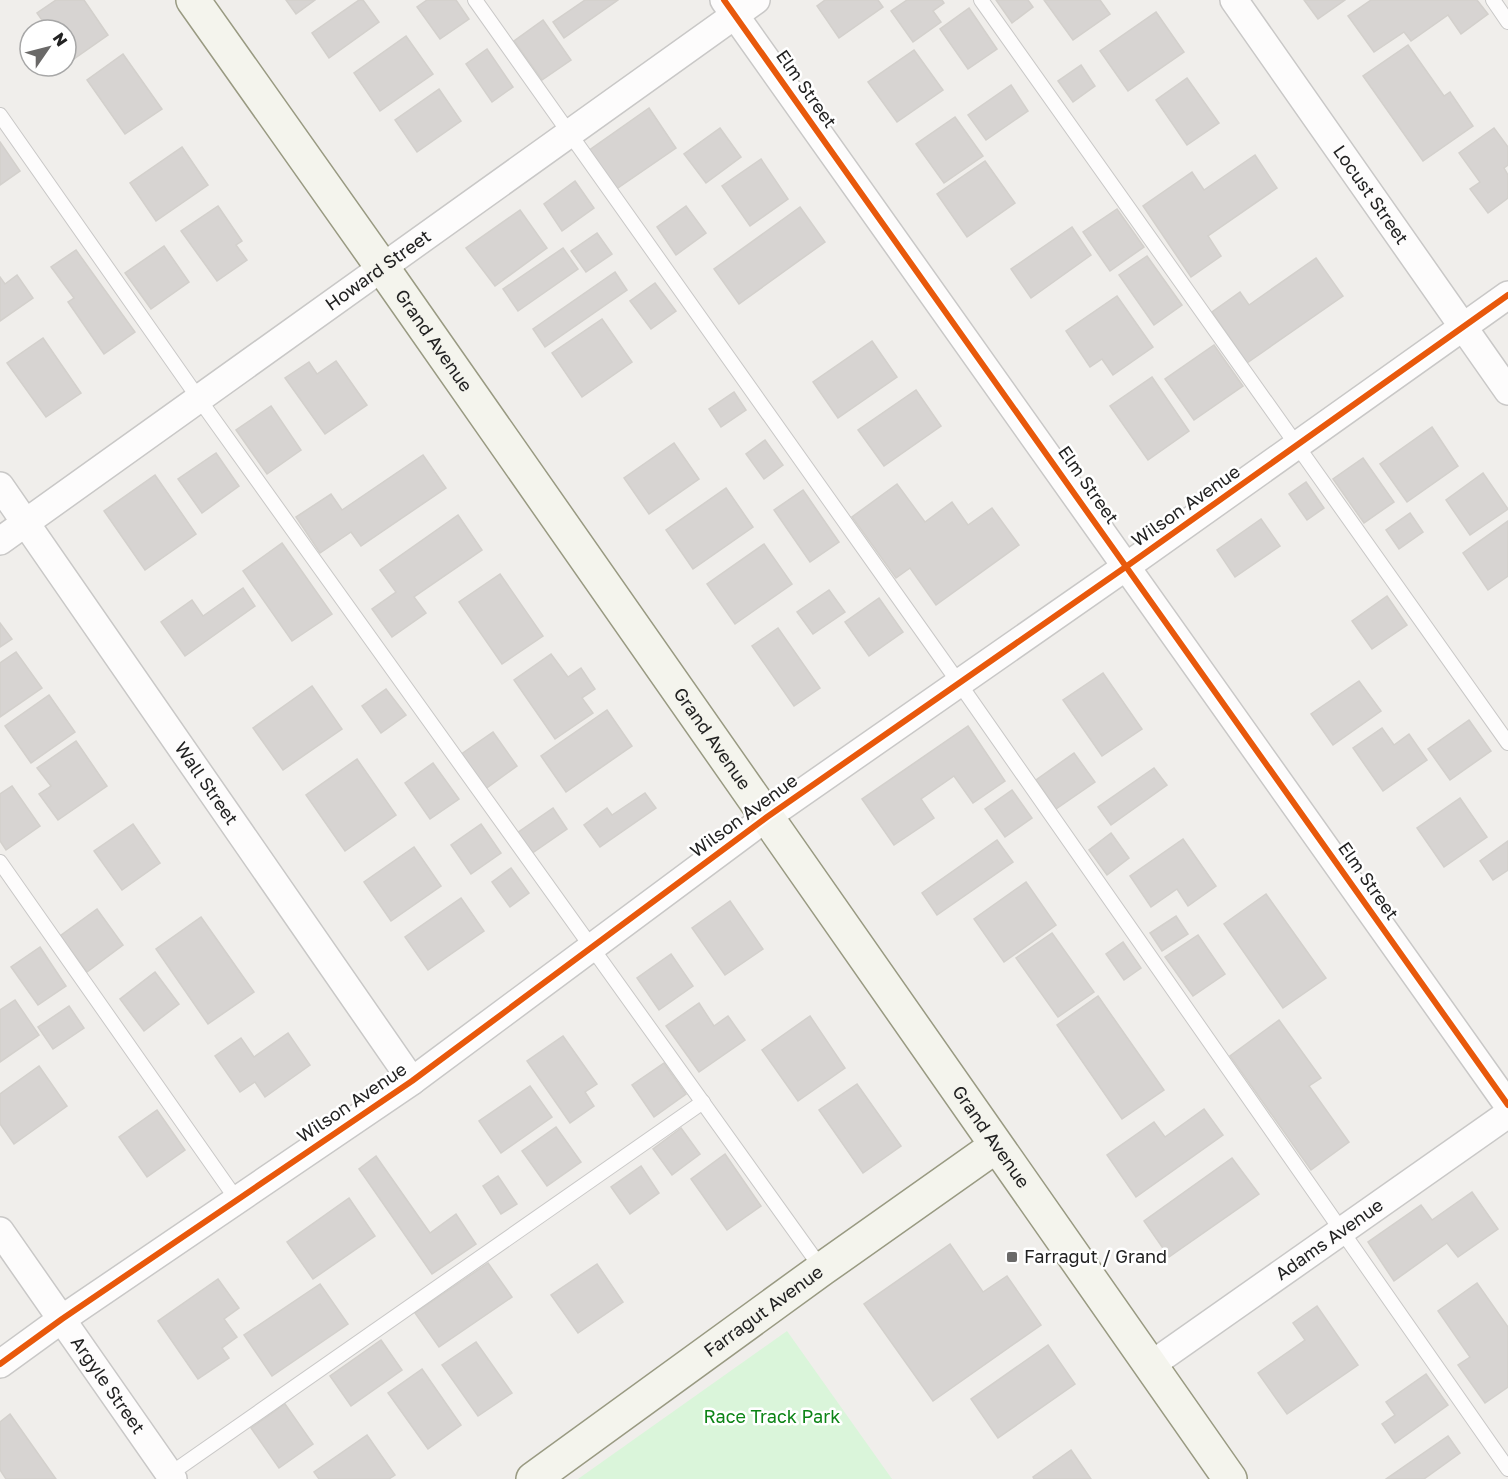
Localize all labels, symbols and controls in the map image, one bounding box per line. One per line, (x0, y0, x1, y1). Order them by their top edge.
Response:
north arrow (18, 18, 78, 78)
text: N (49, 29, 72, 50)
street label: Elm Street (772, 45, 842, 132)
street label: Locust Street (1329, 140, 1414, 248)
street label: Howard Street (321, 224, 435, 315)
street label: Grand Avenue (391, 285, 478, 396)
street label: Elm Street (1054, 441, 1124, 528)
street label: Wilson Avenue (1127, 460, 1244, 551)
street label: Grand Avenue (670, 683, 756, 794)
street label: Wall Street (171, 737, 243, 829)
street label: Wilson Avenue (685, 769, 801, 862)
street label: Elm Street (1334, 837, 1404, 924)
street label: Wilson Avenue (293, 1057, 410, 1147)
street label: Grand Avenue (948, 1081, 1035, 1192)
street label: Adams Avenue (1271, 1193, 1387, 1284)
place label: Farragut / Grand (1024, 1245, 1167, 1267)
marker: Farragut / Grand (1005, 1250, 1019, 1264)
street label: Farragut Avenue (699, 1260, 827, 1361)
street label: Argyle Street (67, 1332, 150, 1438)
park label: Race Track Park (704, 1405, 840, 1427)

